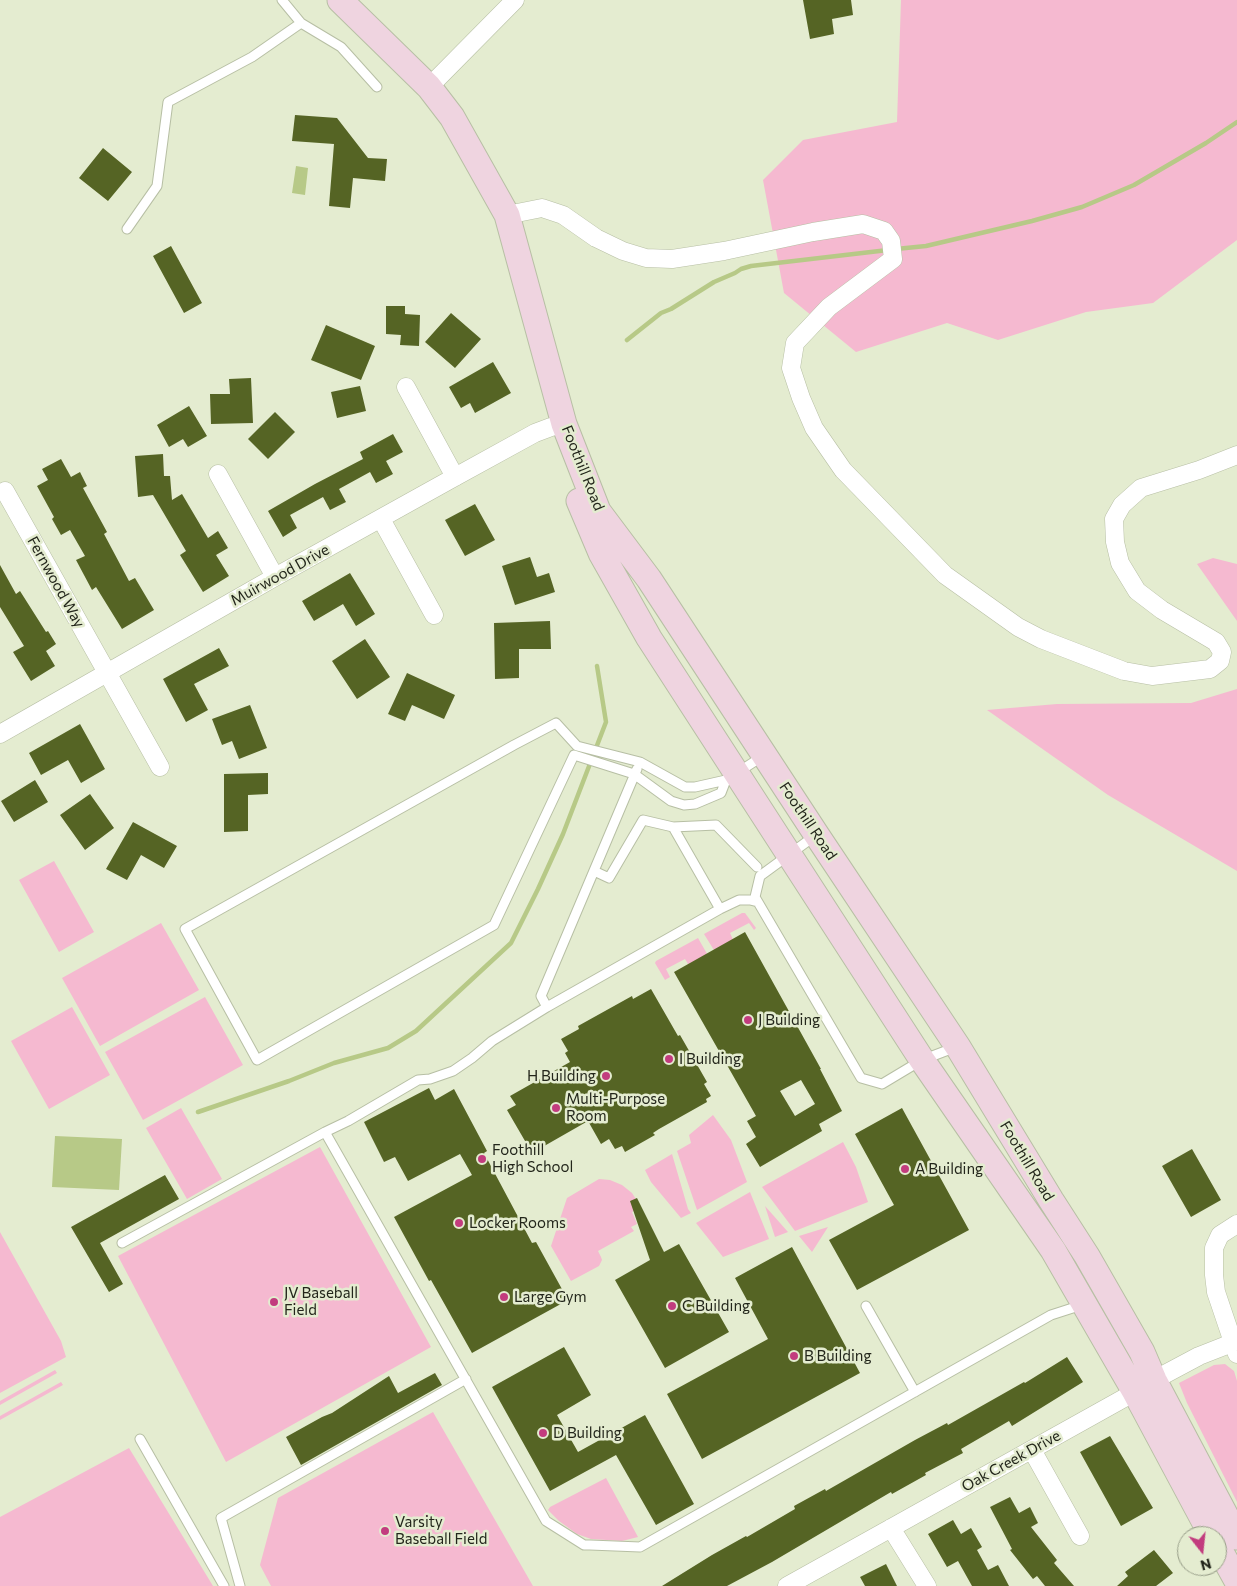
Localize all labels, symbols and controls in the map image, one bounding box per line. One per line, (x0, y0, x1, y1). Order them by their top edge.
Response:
street label: Foothill Road (558, 423, 608, 513)
street label: Fernwood Way (23, 533, 89, 631)
street label: Muirwood Drive (228, 540, 332, 610)
street label: Foothill Road (775, 779, 841, 863)
place label: J Building (758, 1011, 820, 1029)
marker: J Building (742, 1014, 754, 1026)
place label: I Building (679, 1050, 741, 1068)
marker: I Building (663, 1053, 675, 1065)
place label: H Building (527, 1067, 596, 1085)
marker: H Building (600, 1070, 612, 1082)
place label: Multi-Purpose Room (566, 1090, 665, 1125)
marker: Multi-Purpose Room (550, 1102, 562, 1114)
street label: Foothill Road (996, 1118, 1058, 1204)
place label: Foothill High School (492, 1141, 573, 1176)
marker: Foothill High School (476, 1153, 488, 1165)
place label: A Building (915, 1160, 983, 1178)
marker: A Building (899, 1163, 911, 1175)
place label: Locker Rooms (469, 1214, 566, 1232)
marker: Locker Rooms (453, 1217, 465, 1229)
place label: JV Baseball Field (284, 1284, 358, 1319)
place label: Large Gym (514, 1288, 587, 1306)
marker: Large Gym (498, 1291, 510, 1303)
marker: JV Baseball Field (268, 1296, 280, 1308)
place label: C Building (682, 1297, 750, 1315)
marker: C Building (666, 1300, 678, 1312)
place label: B Building (804, 1347, 872, 1365)
marker: B Building (788, 1350, 800, 1362)
place label: D Building (553, 1424, 622, 1442)
street label: Oak Creek Drive (958, 1426, 1064, 1496)
marker: D Building (537, 1427, 549, 1439)
place label: Varsity Baseball Field (395, 1513, 487, 1548)
marker: Varsity Baseball Field (379, 1525, 391, 1537)
north arrow (1177, 1526, 1227, 1576)
text: N (1199, 1555, 1213, 1575)

